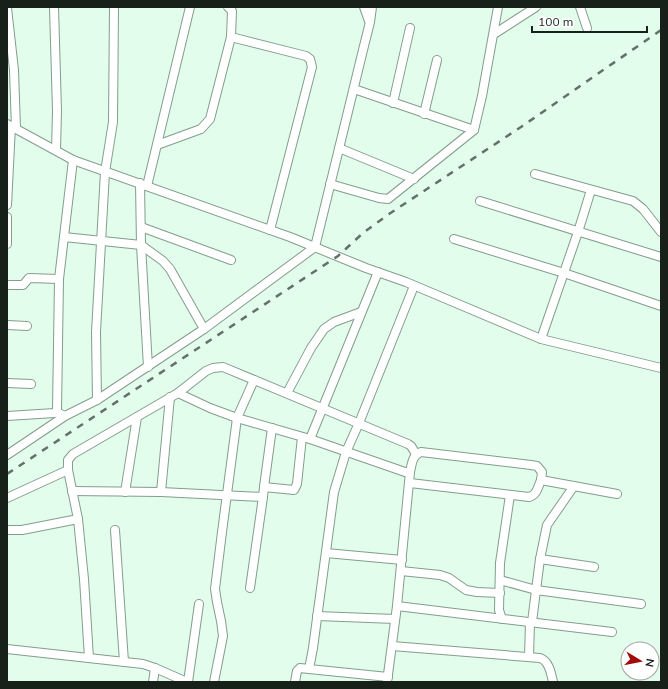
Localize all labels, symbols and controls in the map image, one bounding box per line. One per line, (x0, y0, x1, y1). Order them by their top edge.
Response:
scale bar (532, 8, 647, 34)
text: 100 m (538, 14, 573, 29)
north arrow (620, 641, 660, 681)
text: N (642, 657, 657, 668)

